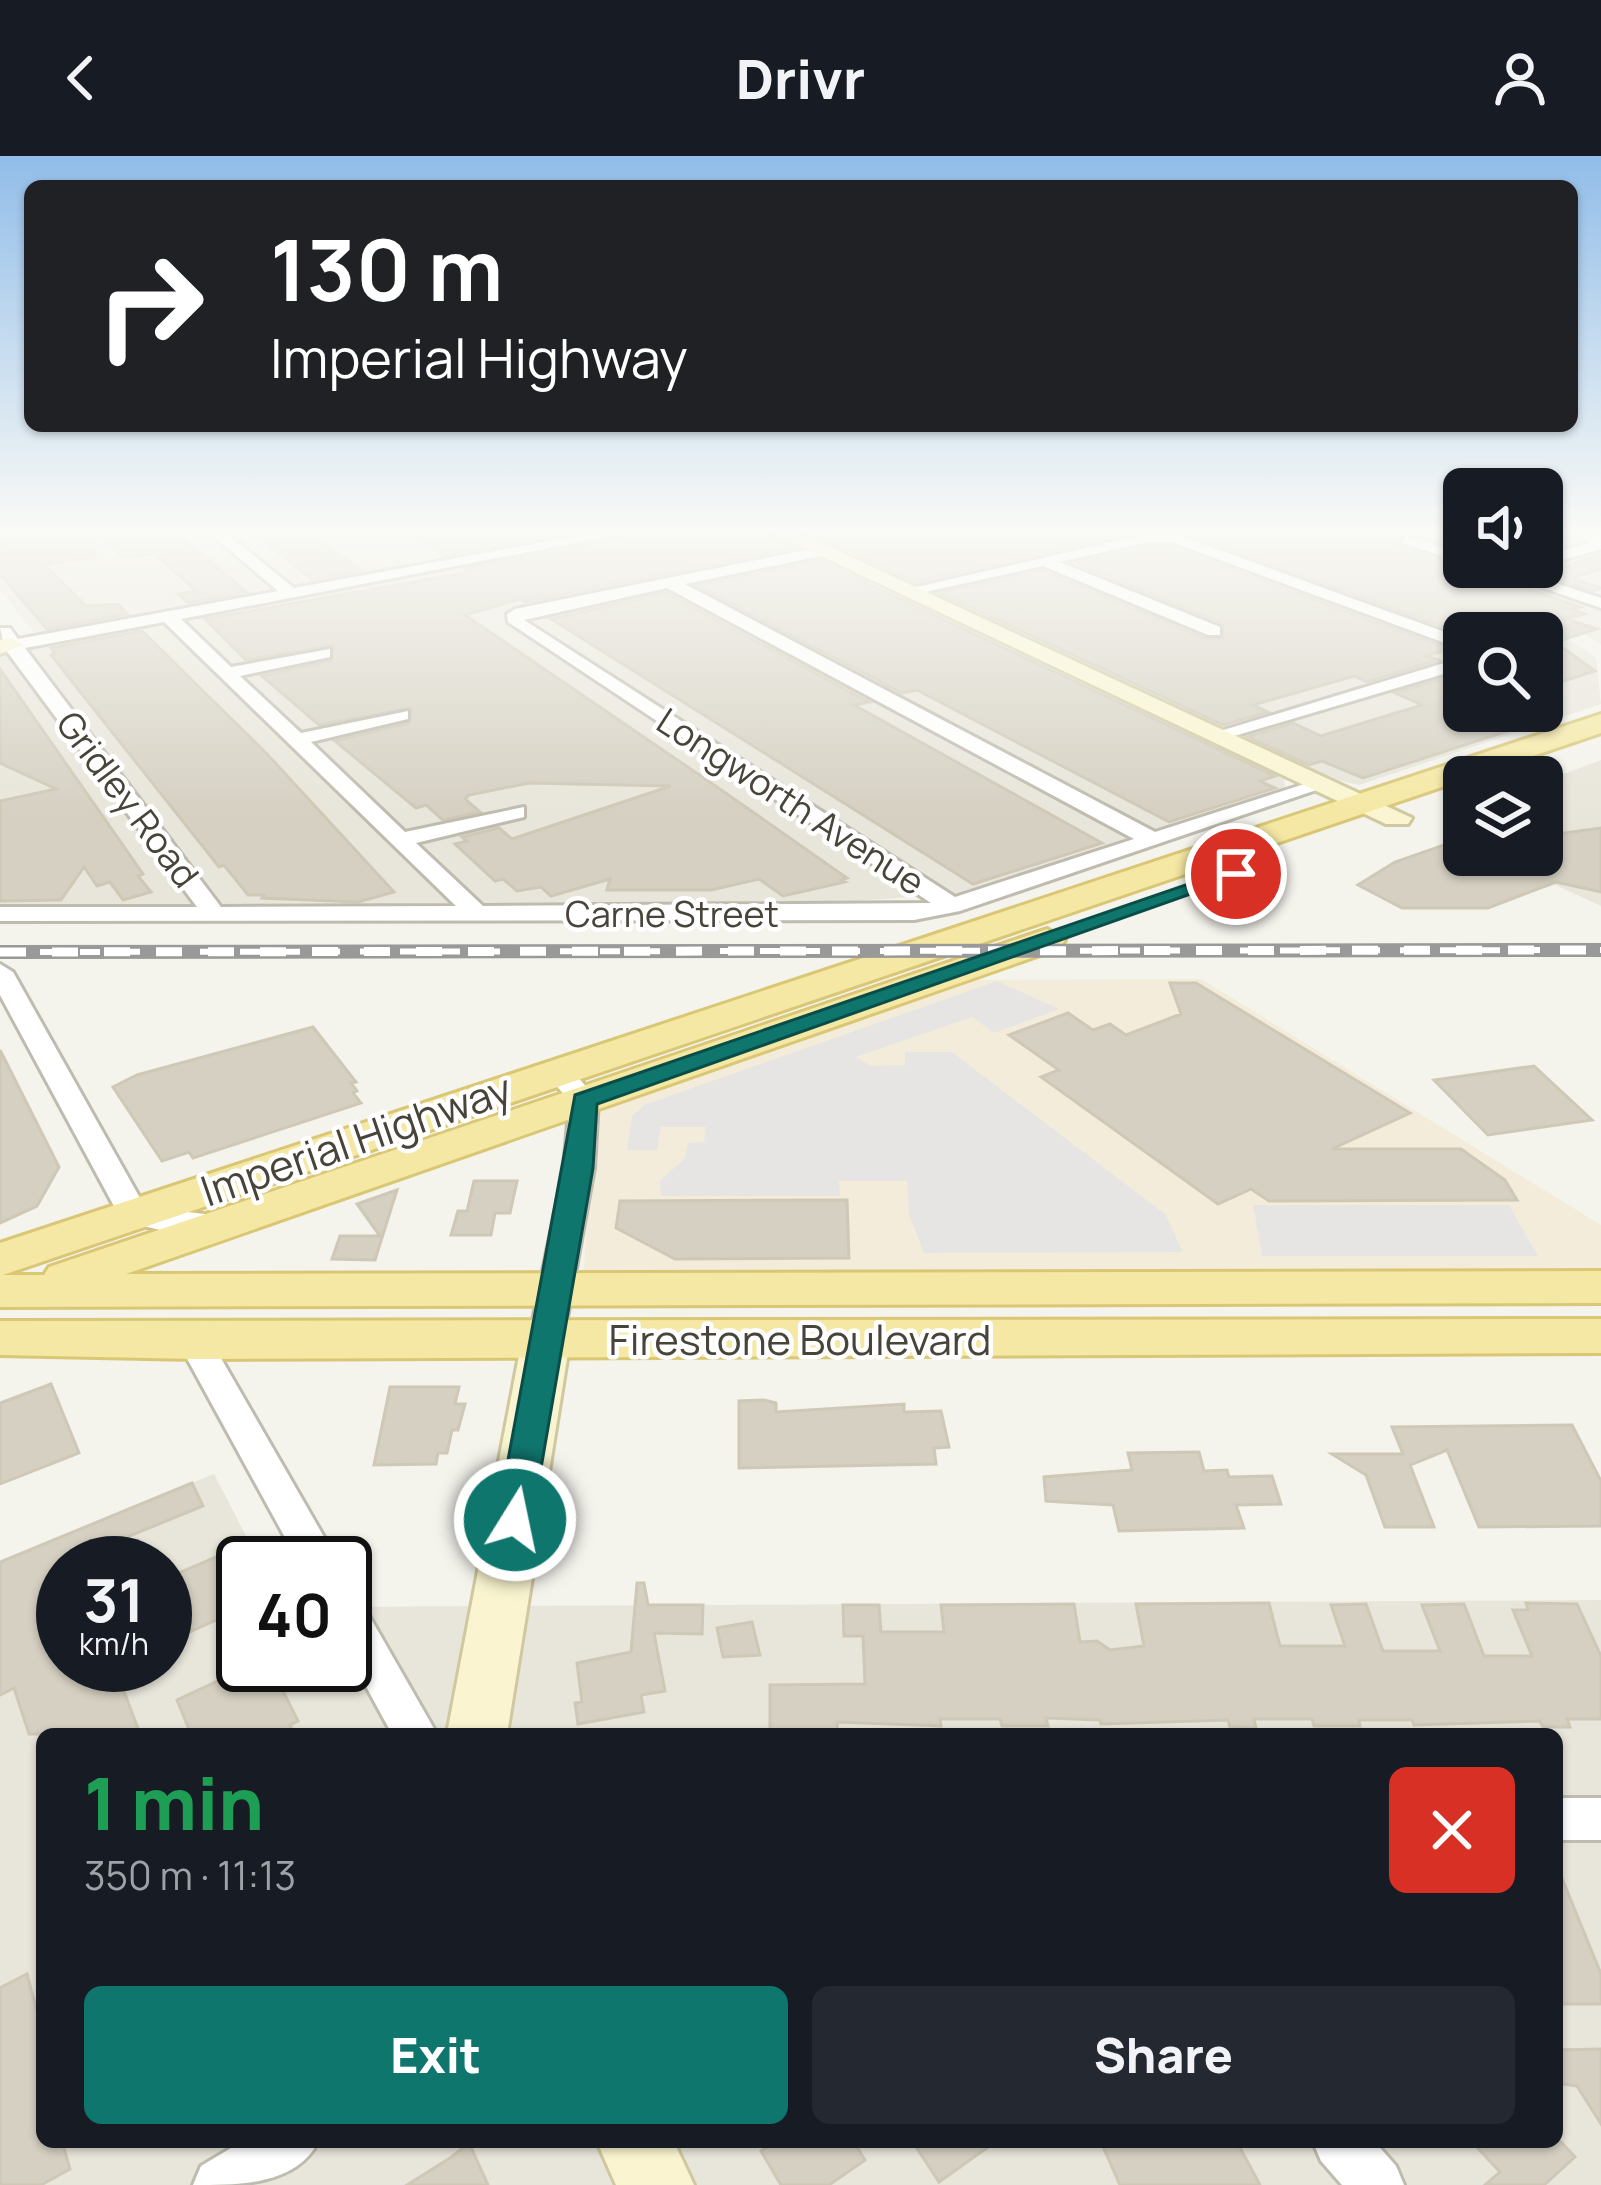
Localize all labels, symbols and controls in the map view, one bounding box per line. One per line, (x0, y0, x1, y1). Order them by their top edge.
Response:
text: Drivr (736, 41, 865, 115)
icon: back (48, 45, 114, 111)
icon: person (1487, 45, 1553, 111)
text: 130 m (270, 211, 503, 326)
icon: right (72, 228, 228, 384)
text: Imperial Highway (270, 320, 688, 394)
map controls (1443, 468, 1563, 876)
button: sound (1443, 468, 1563, 588)
button: search (1443, 612, 1563, 732)
street label: Longworth Avenue (648, 696, 934, 906)
street label: Gridley Road (46, 701, 210, 897)
button: layers (1443, 756, 1563, 876)
pin (1185, 823, 1287, 925)
icon: arrive (1203, 841, 1269, 907)
street label: Carne Street (565, 889, 779, 938)
street label: Imperial Highway (193, 1059, 519, 1219)
street label: Firestone Boulevard (609, 1310, 991, 1368)
position arrow (452, 1457, 578, 1583)
speed limit sign: 40 (216, 1536, 372, 1692)
text: 31 (83, 1558, 145, 1640)
text: km/h (79, 1623, 149, 1664)
text: 1 min (84, 1753, 264, 1852)
button: close (1389, 1767, 1515, 1893)
text: 350 m · 11:13 (84, 1848, 296, 1902)
button: Exit (84, 1986, 788, 2124)
button: Share (812, 1986, 1515, 2124)

